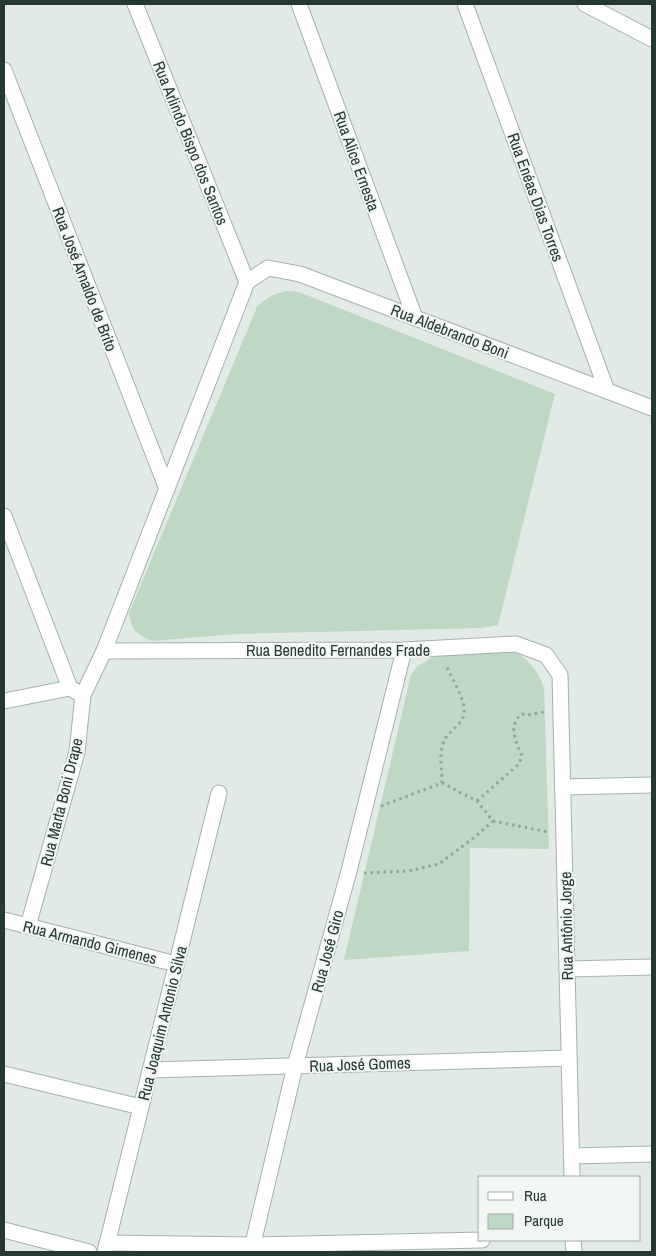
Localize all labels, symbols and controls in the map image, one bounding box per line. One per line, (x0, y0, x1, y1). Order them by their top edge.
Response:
street label: Rua Arlindo Bispo dos Santos (148, 58, 234, 228)
street label: Rua Alice Ernesta (329, 108, 386, 215)
street label: Rua Enéas Dias Torres (503, 130, 569, 264)
street label: Rua José Arnaldo de Brito (47, 204, 123, 354)
street label: Rua Aldebrando Boni (388, 298, 512, 364)
street label: Rua Benedito Fernandes Frade (246, 639, 430, 661)
street label: Rua Marta Boni Drape (34, 736, 88, 868)
street label: Rua Antônio Jorge (554, 871, 578, 981)
street label: Rua José Giro (305, 907, 349, 995)
street label: Rua Armando Gimenes (21, 915, 159, 969)
street label: Rua Joaquim Antonio Silva (132, 943, 192, 1103)
street label: Rua José Gomes (309, 1051, 411, 1077)
legend (478, 1176, 641, 1241)
text: Rua (524, 1185, 547, 1206)
text: Parque (524, 1210, 564, 1231)

